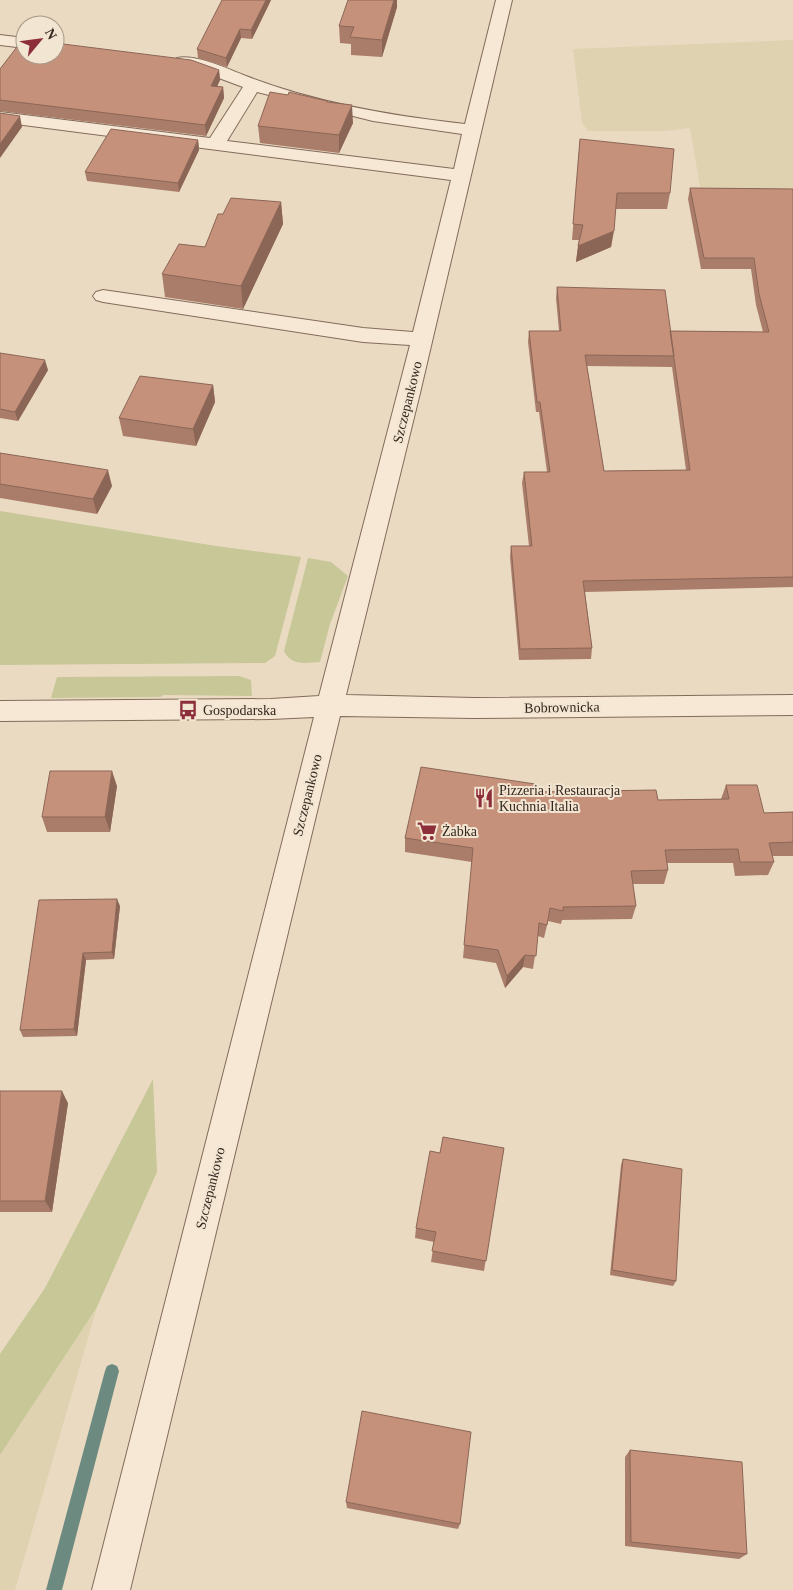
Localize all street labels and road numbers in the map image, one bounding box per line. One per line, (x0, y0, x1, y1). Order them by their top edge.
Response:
street label: Szczepankowo (390, 360, 425, 445)
street label: Bobrownicka (524, 699, 601, 716)
street label: Szczepankowo (290, 753, 325, 838)
street label: Szczepankowo (193, 1146, 228, 1231)

